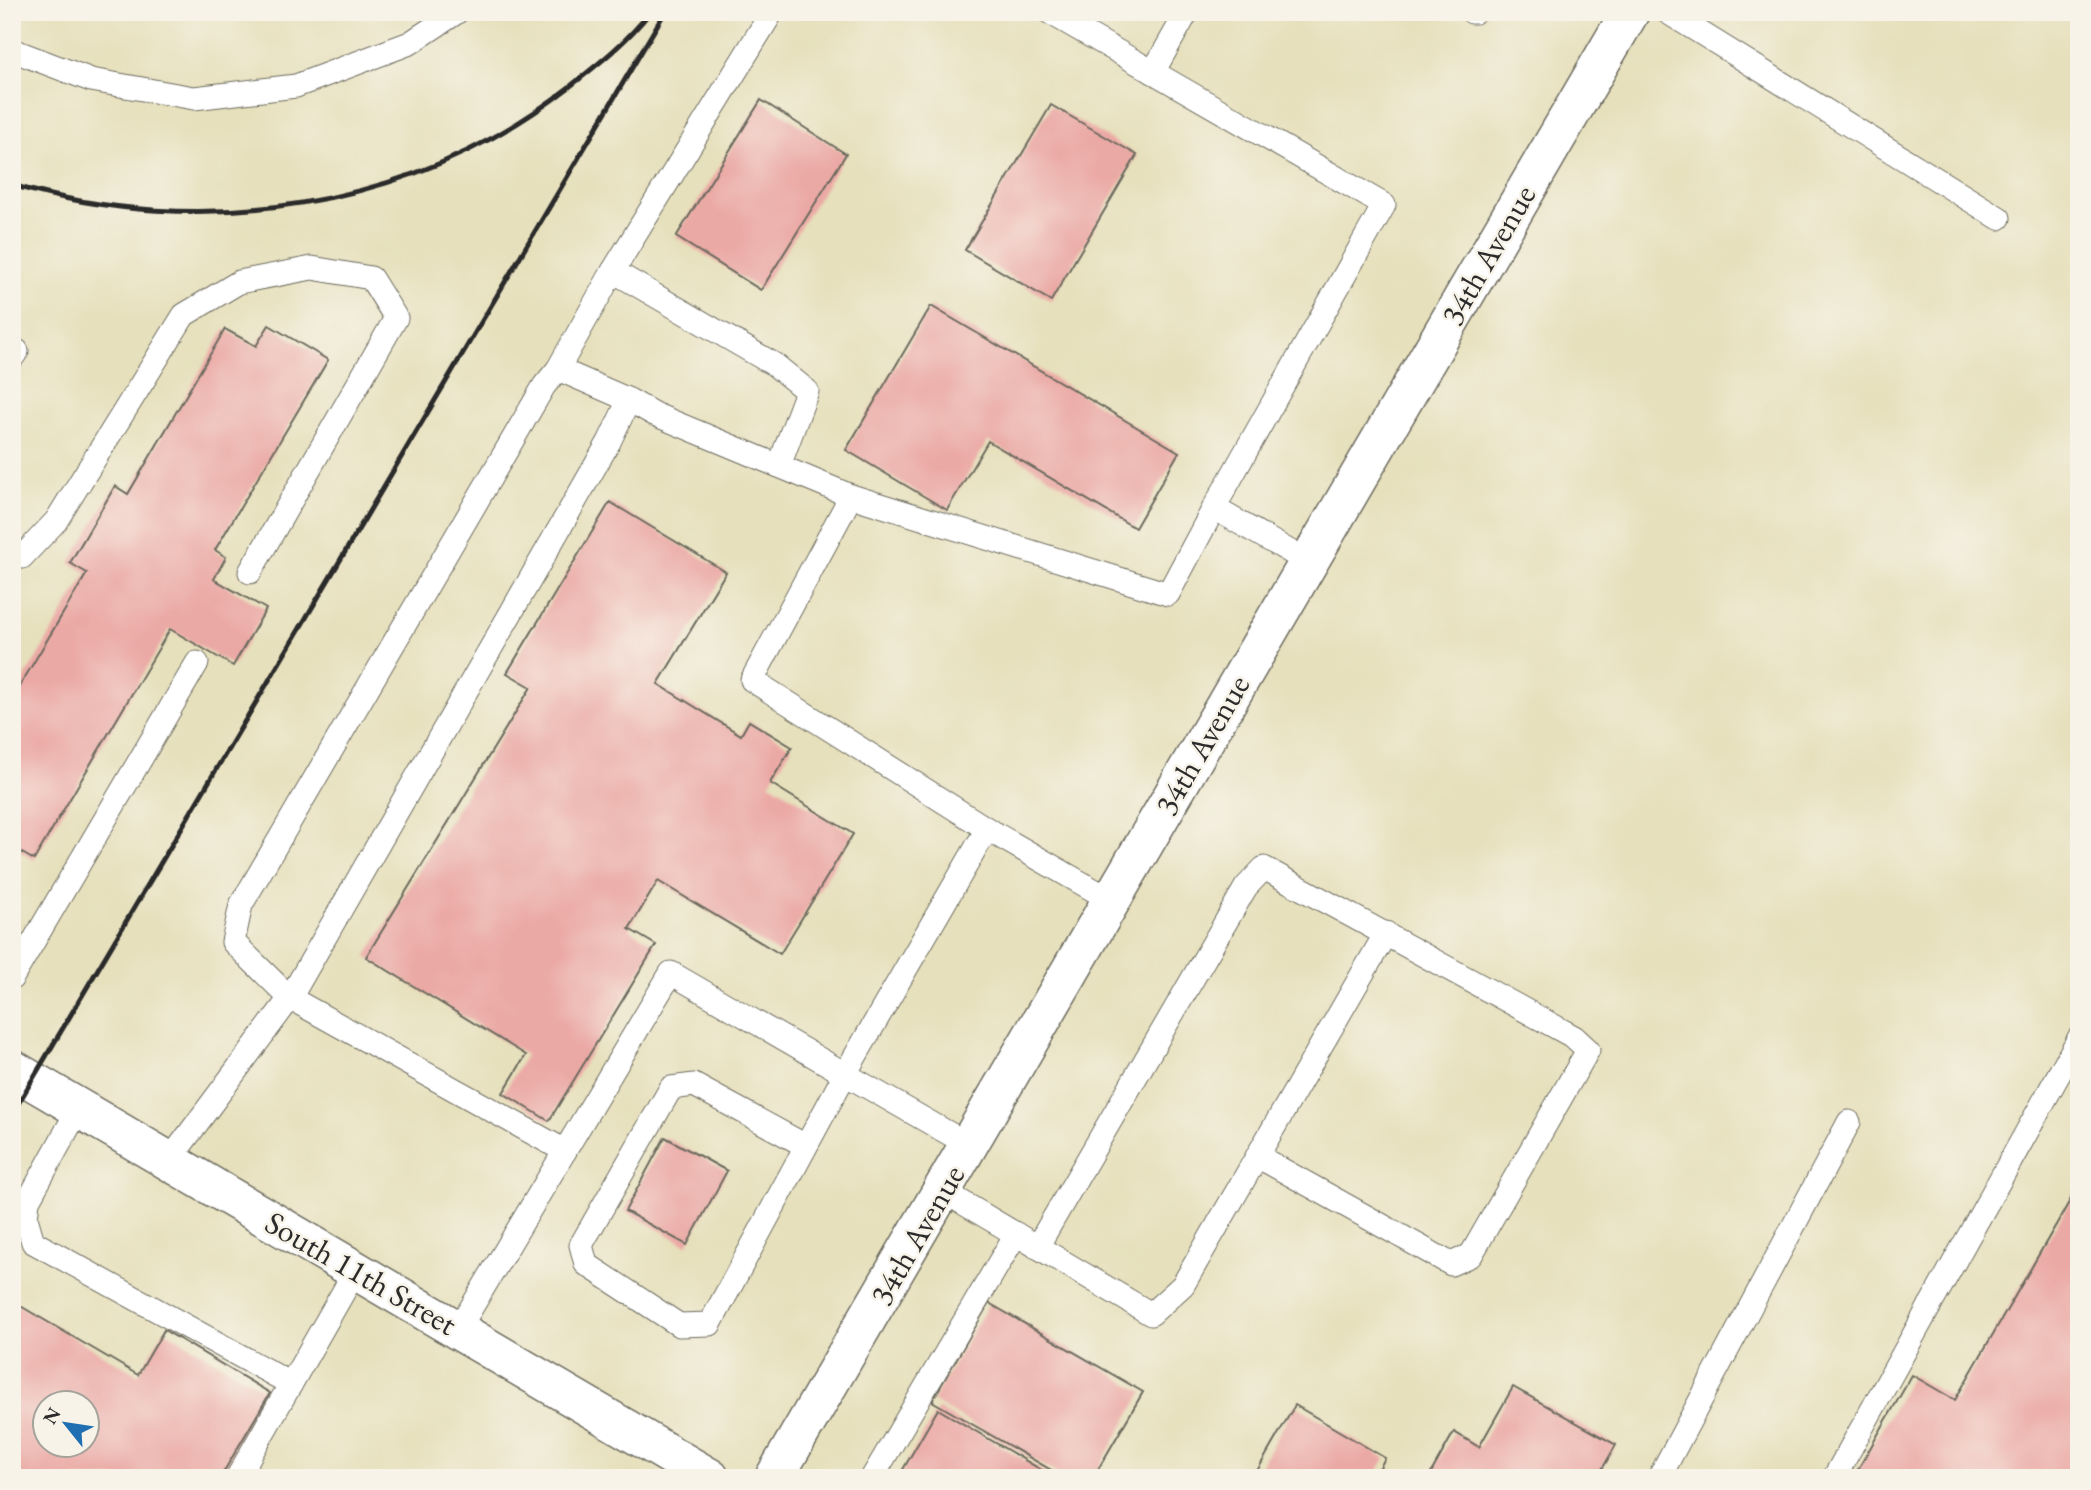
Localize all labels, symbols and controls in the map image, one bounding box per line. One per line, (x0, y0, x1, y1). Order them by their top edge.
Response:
street label: 34th Avenue (1431, 177, 1545, 333)
street label: 34th Avenue (1145, 667, 1259, 823)
street label: 34th Avenue (860, 1157, 974, 1313)
street label: South 11th Street (258, 1201, 464, 1345)
north arrow (32, 1388, 102, 1458)
text: N (37, 1402, 67, 1429)

